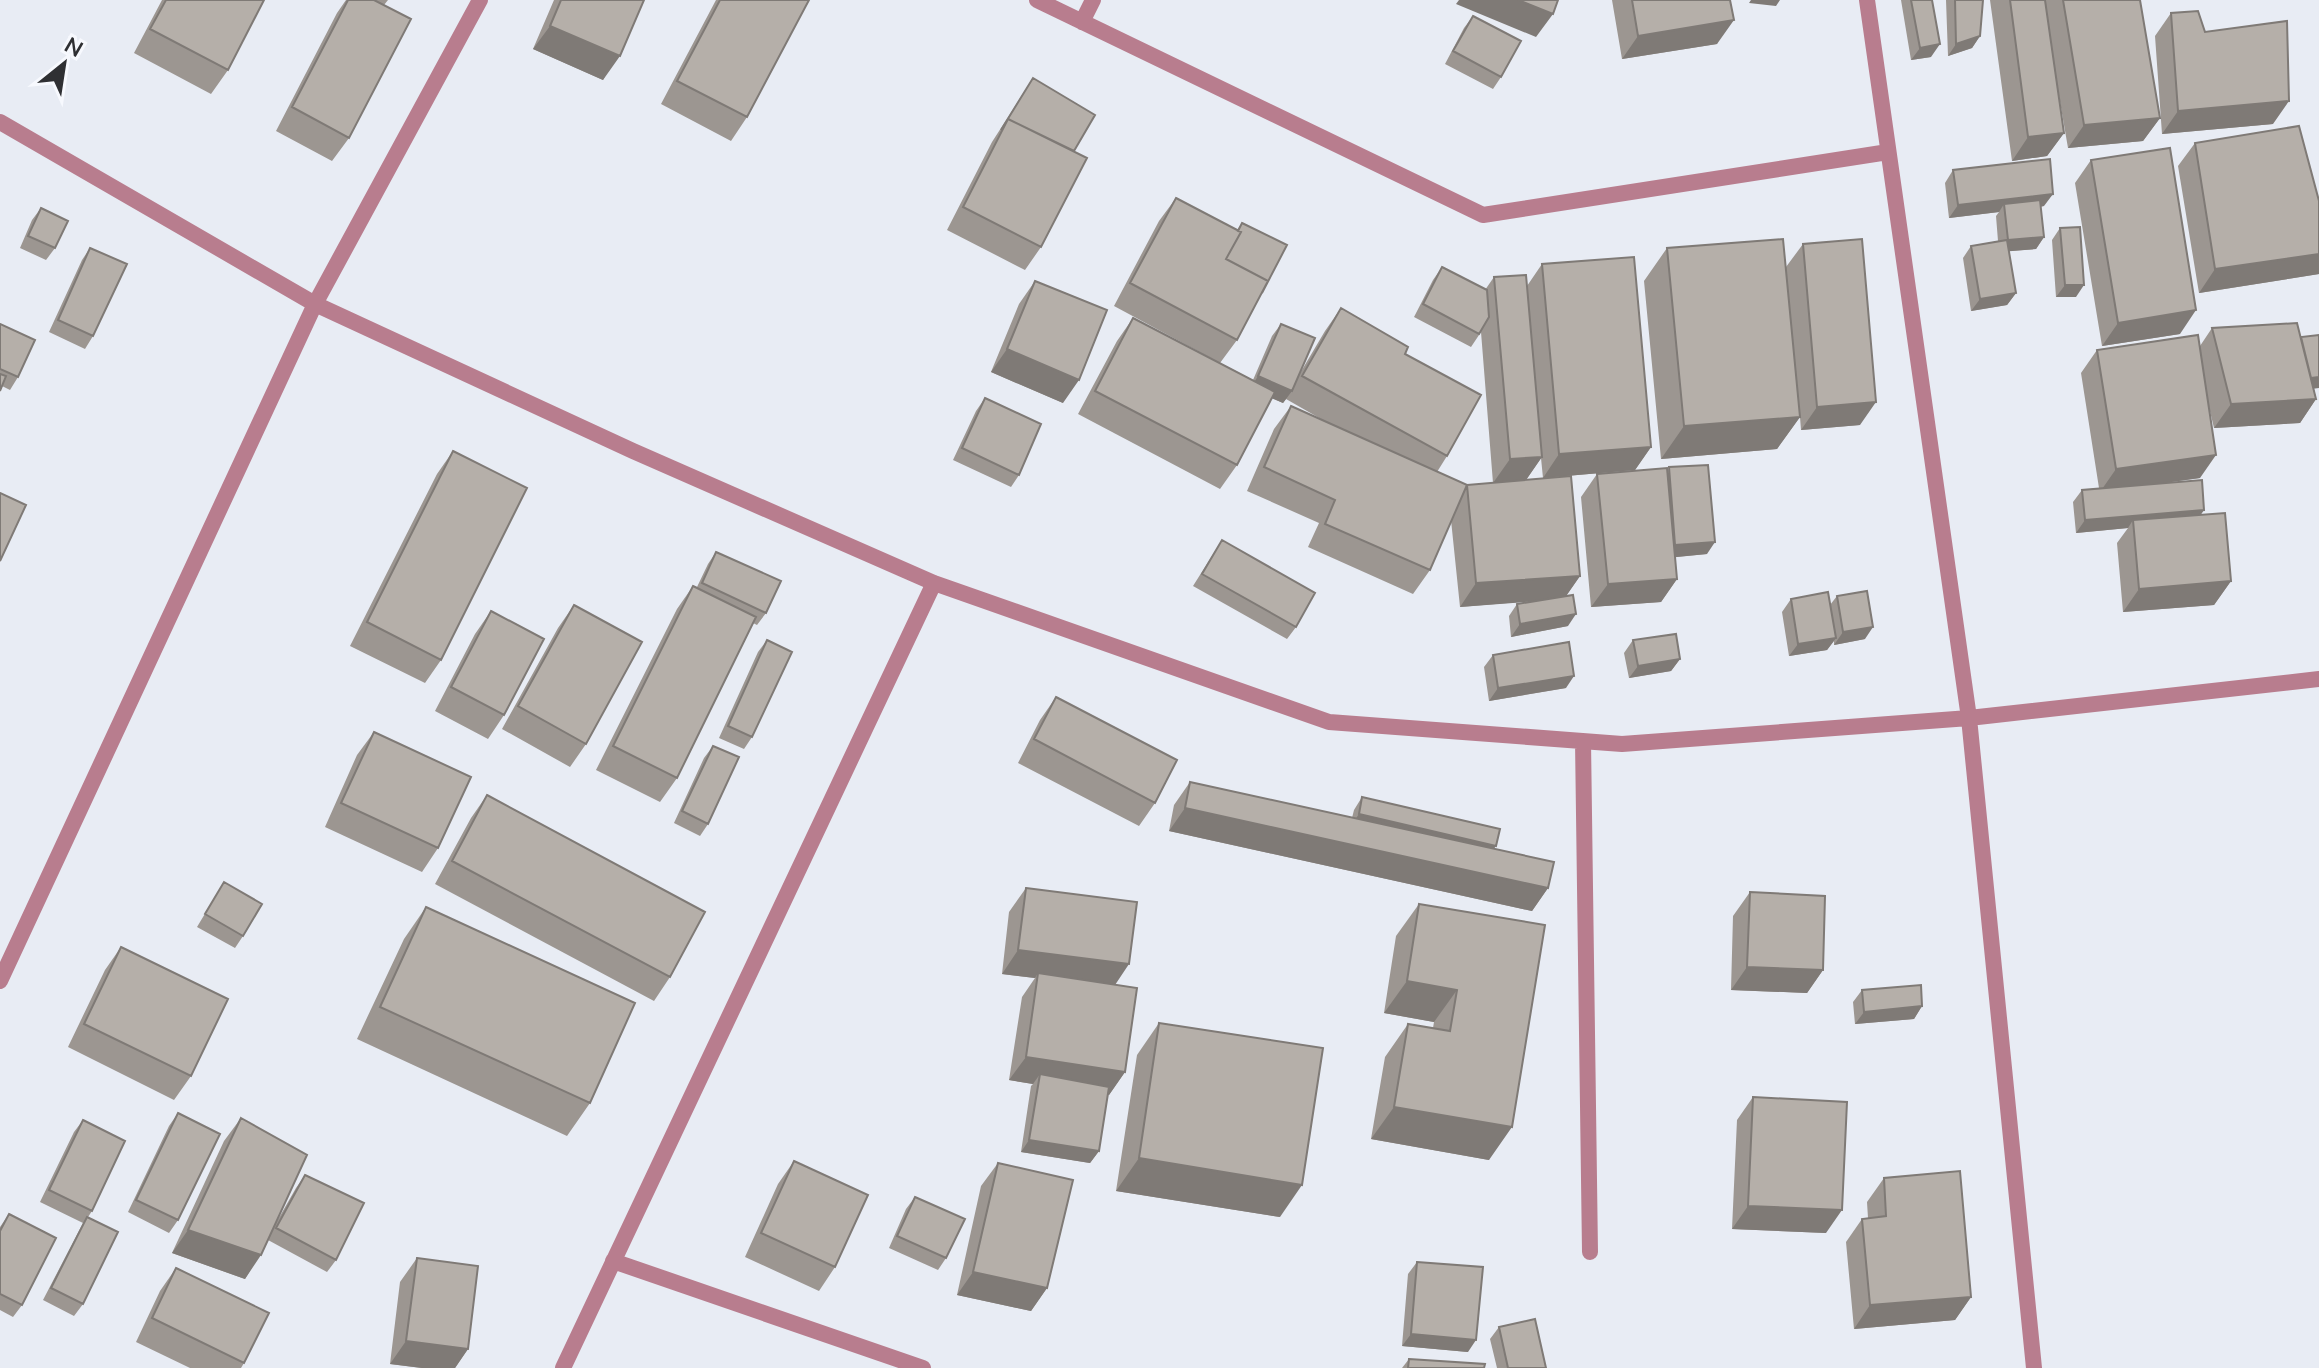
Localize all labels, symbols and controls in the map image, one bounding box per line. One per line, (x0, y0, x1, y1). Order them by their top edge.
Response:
north arrow (24, 24, 104, 104)
text: N (60, 30, 88, 63)

